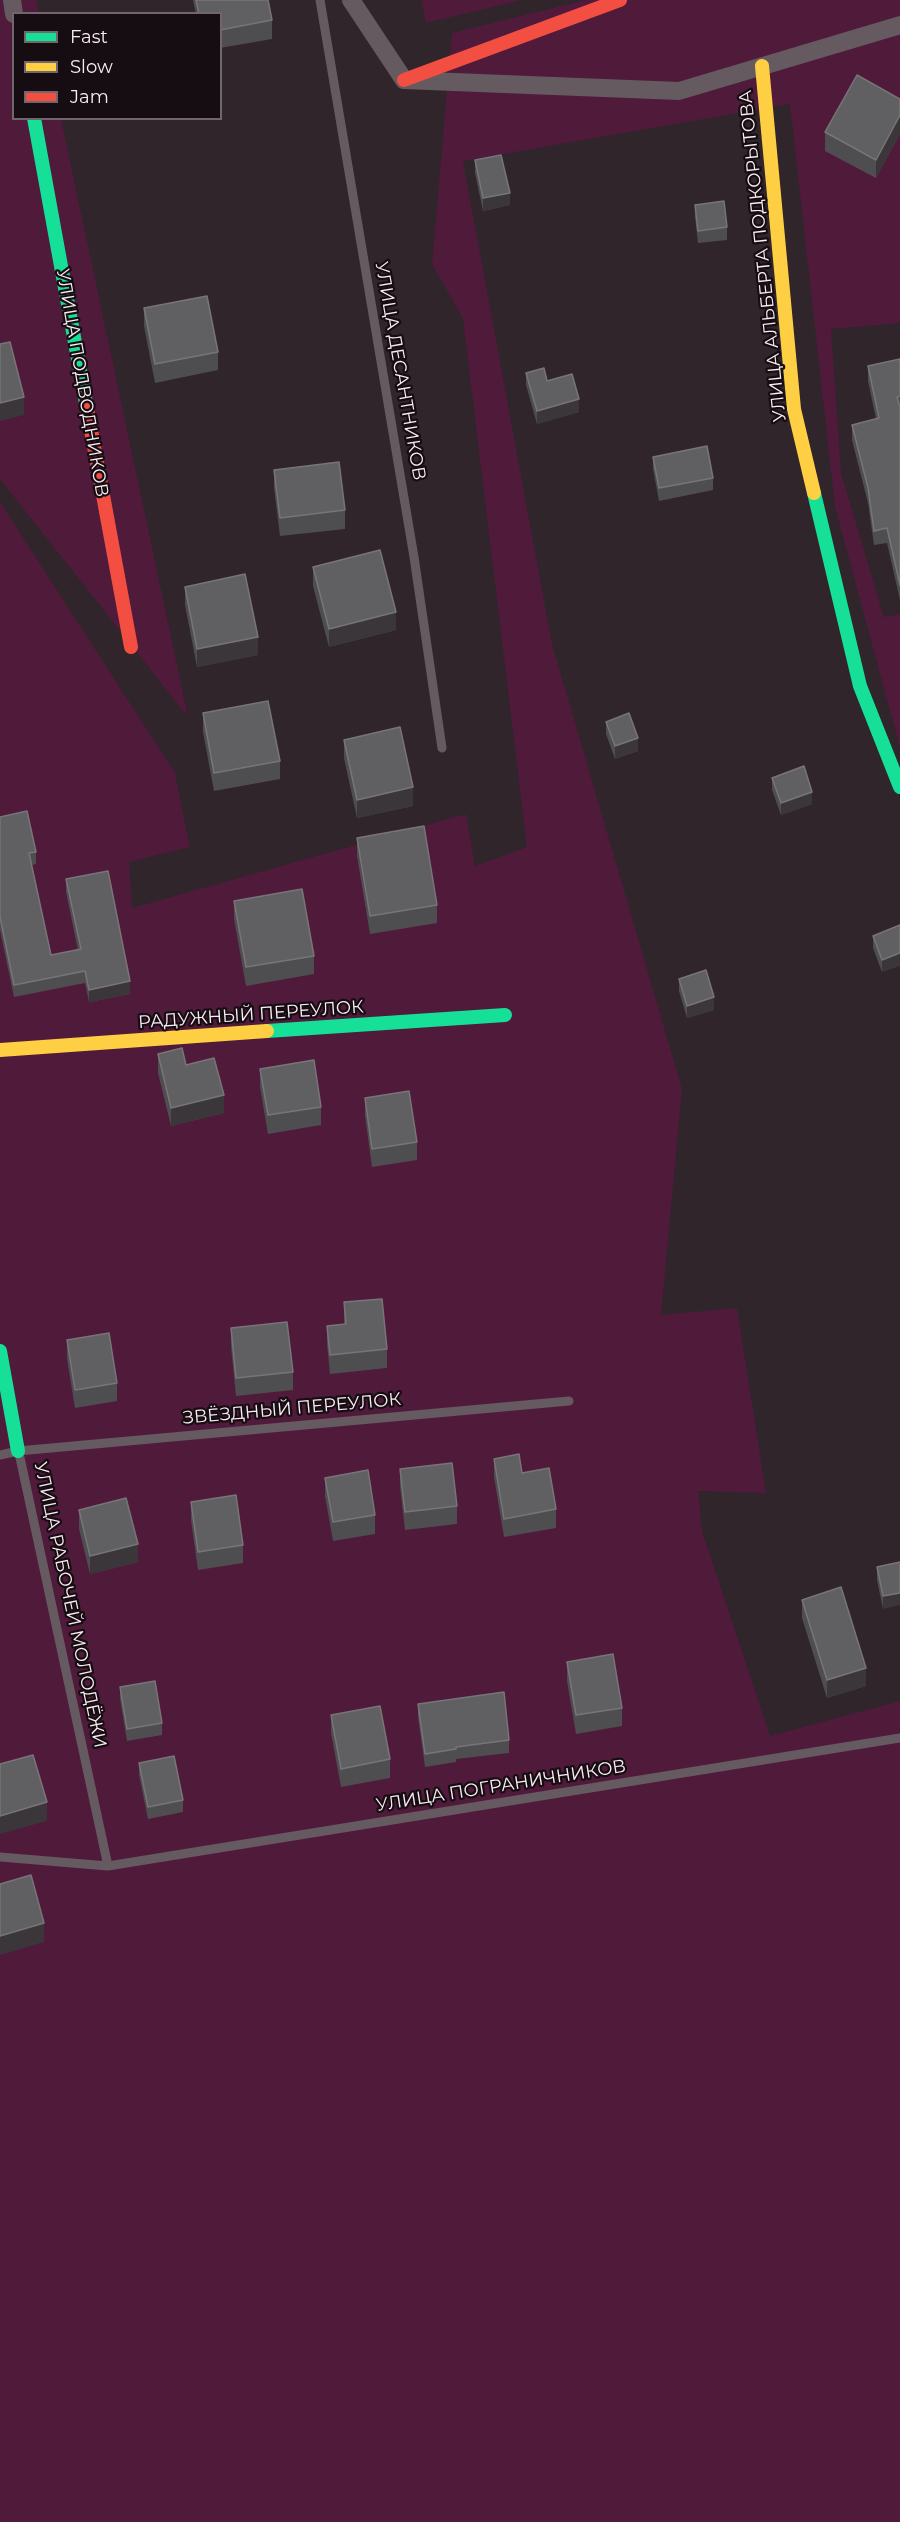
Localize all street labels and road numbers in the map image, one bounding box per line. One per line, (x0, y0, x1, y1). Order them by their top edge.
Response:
street label: УЛИЦА АЛЬБЕРТА ПОДКОРЫТОВА (735, 89, 791, 423)
street label: УЛИЦА ДЕСАНТНИКОВ (370, 260, 430, 482)
street label: УЛИЦА ПОДВОДНИКОВ (51, 267, 113, 499)
street label: РАДУЖНЫЙ ПЕРЕУЛОК (137, 996, 365, 1034)
street label: ЗВЁЗДНЫЙ ПЕРЕУЛОК (182, 1389, 402, 1429)
street label: УЛИЦА РАБОЧЕЙ МОЛОДЁЖИ (29, 1460, 111, 1750)
street label: УЛИЦА ПОГРАНИЧНИКОВ (375, 1756, 627, 1816)

